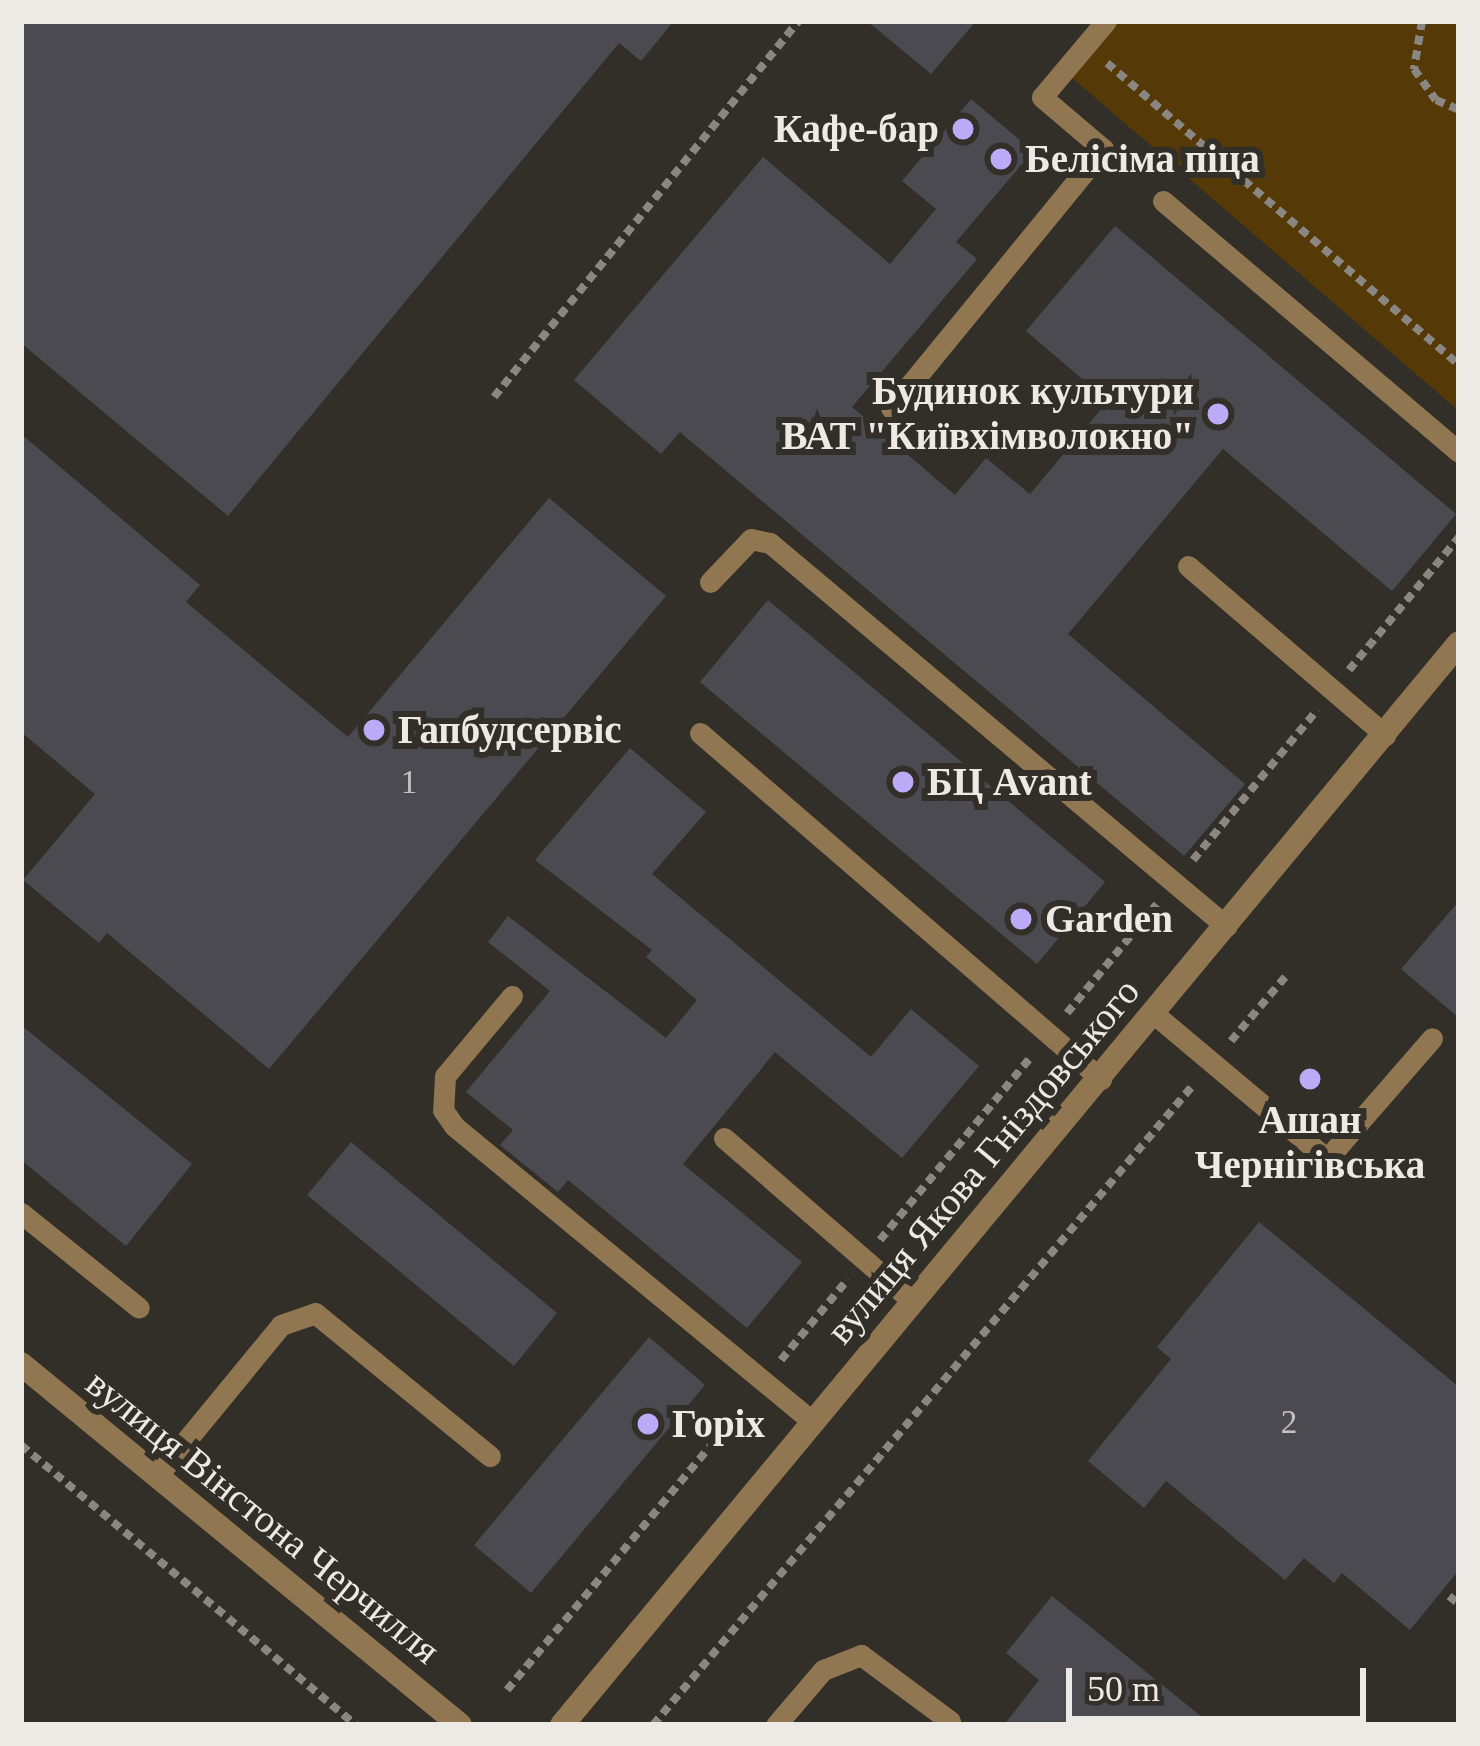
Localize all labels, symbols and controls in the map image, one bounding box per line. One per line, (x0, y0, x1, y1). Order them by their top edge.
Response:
place label: Кафе-бар (774, 106, 939, 152)
marker: Кафе-бар (950, 116, 976, 142)
place label: Белісіма піца (1025, 136, 1260, 182)
marker: Белісіма піца (988, 146, 1014, 172)
place label: Будинок культури ВАТ "Київхімволокно" (781, 369, 1194, 460)
marker: Будинок культури ВАТ "Київхімволокно" (1205, 401, 1231, 427)
place label: Гапбудсервіс (398, 707, 622, 753)
marker: Гапбудсервіс (361, 717, 387, 743)
place label: БЦ Avant (927, 759, 1092, 805)
house number: 1 (401, 763, 417, 803)
marker: БЦ Avant (890, 769, 916, 795)
place label: Garden (1045, 896, 1173, 942)
marker: Garden (1008, 906, 1034, 932)
street label: вулиця Якова Гніздовського (816, 969, 1150, 1353)
marker: Ашан Чернігівська (1297, 1066, 1323, 1092)
place label: Ашан Чернігівська (1195, 1098, 1425, 1189)
street label: вулиця Вінстона Черчилля (77, 1360, 449, 1674)
place label: Горіх (672, 1401, 765, 1447)
house number: 2 (1281, 1403, 1297, 1443)
marker: Горіх (635, 1411, 661, 1437)
scale bar (1072, 1644, 1372, 1718)
text: 50 m (1087, 1669, 1160, 1709)

